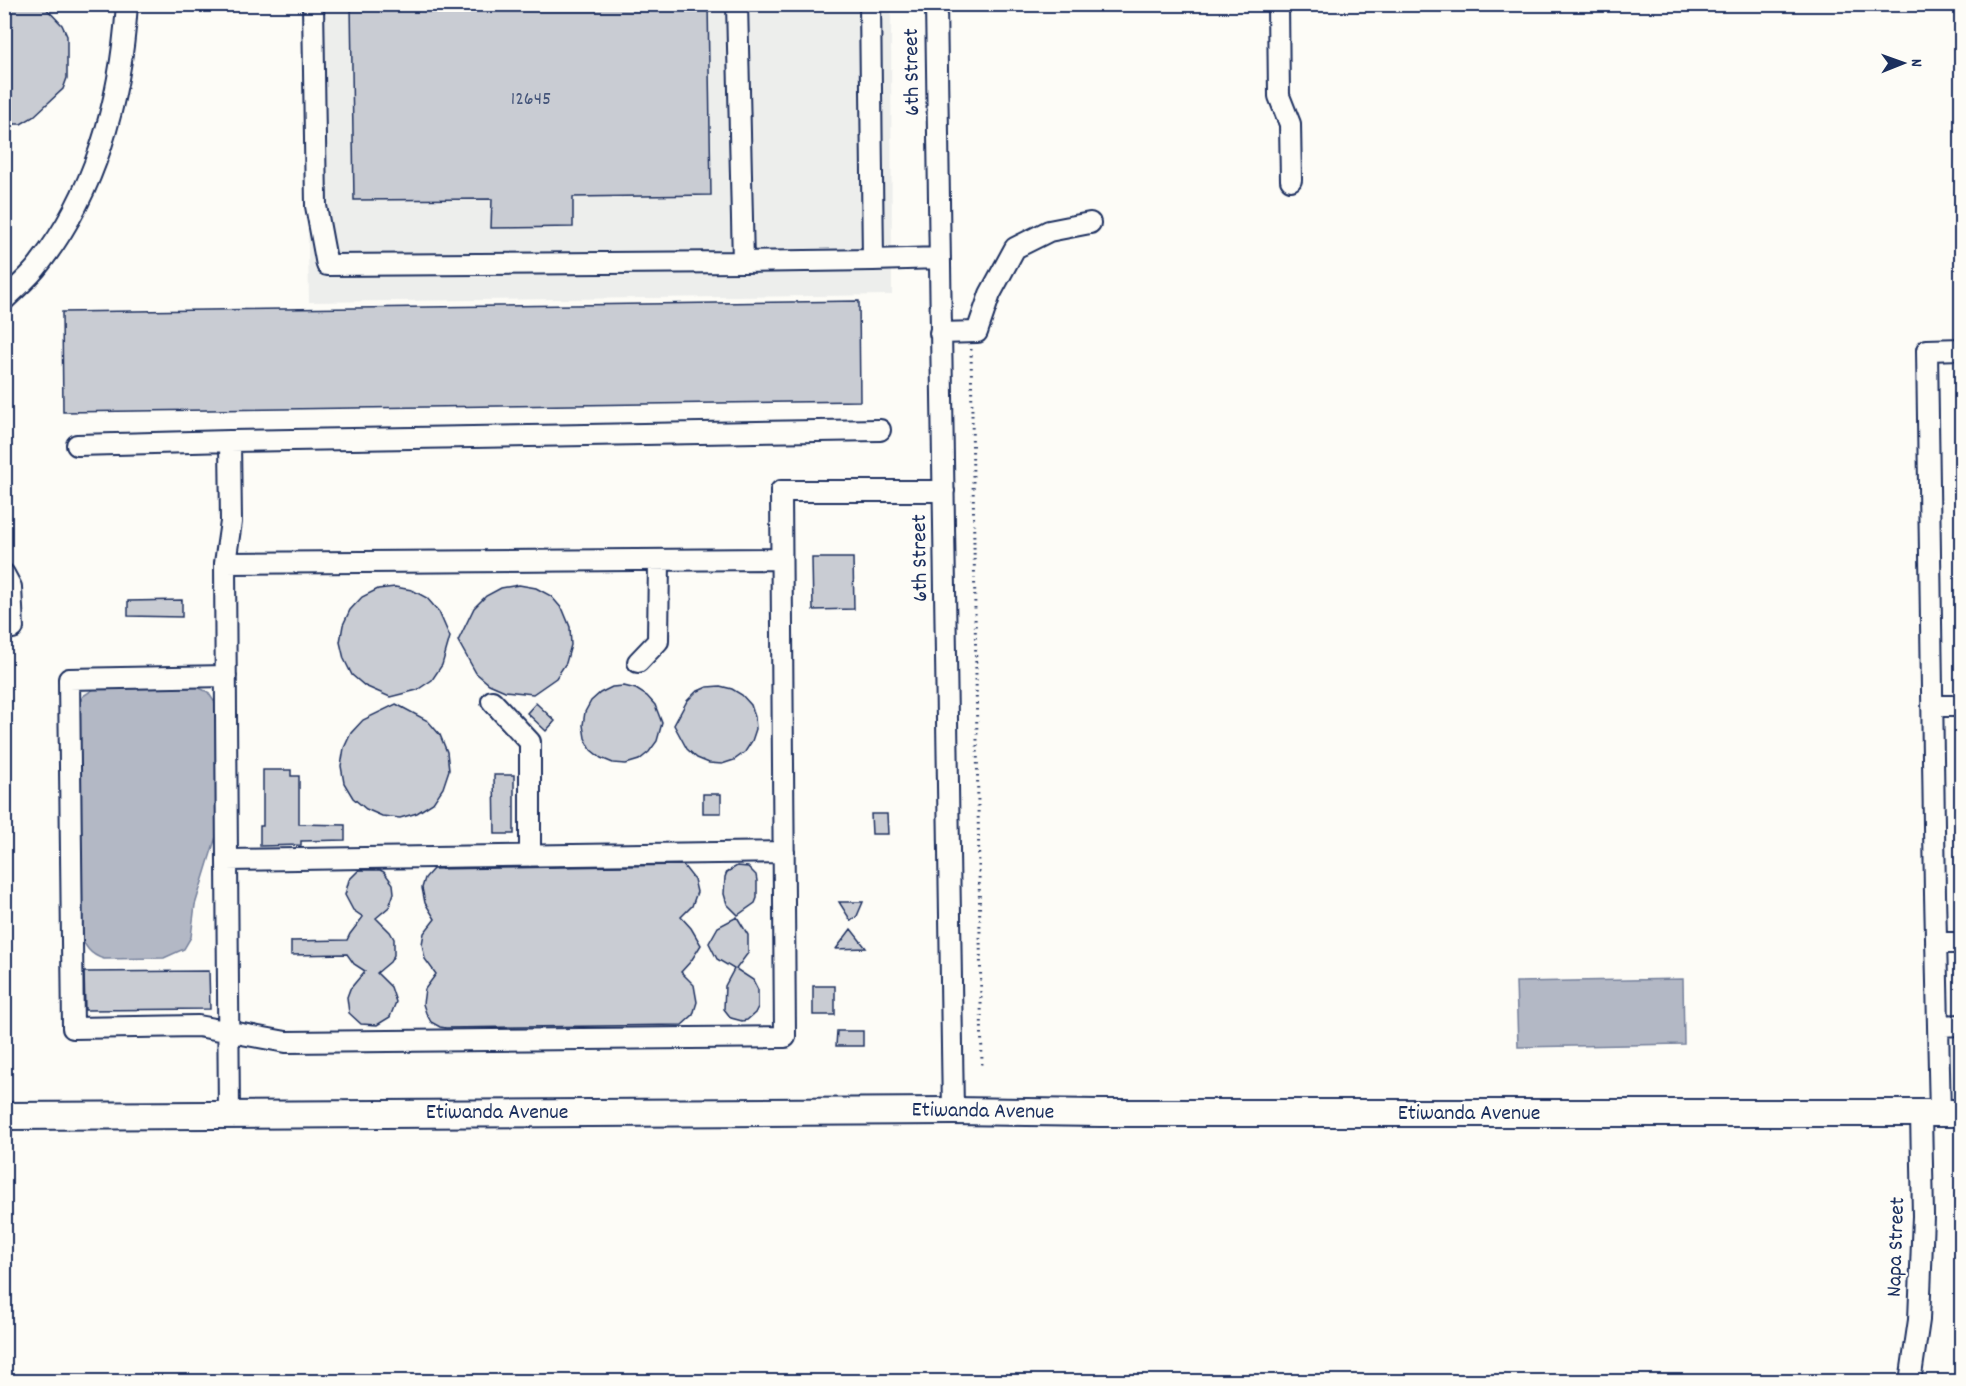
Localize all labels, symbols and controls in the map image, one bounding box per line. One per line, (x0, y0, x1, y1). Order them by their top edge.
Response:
street label: 6th Street (897, 28, 929, 116)
north arrow (1873, 33, 1933, 93)
text: N (1904, 59, 1927, 67)
house number: 12645 (511, 86, 551, 114)
street label: 6th Street (905, 514, 937, 602)
street label: Etiwanda Avenue (911, 1095, 1055, 1129)
street label: Etiwanda Avenue (426, 1098, 568, 1129)
street label: Etiwanda Avenue (1398, 1099, 1540, 1130)
street label: Napa Street (1880, 1196, 1914, 1298)

